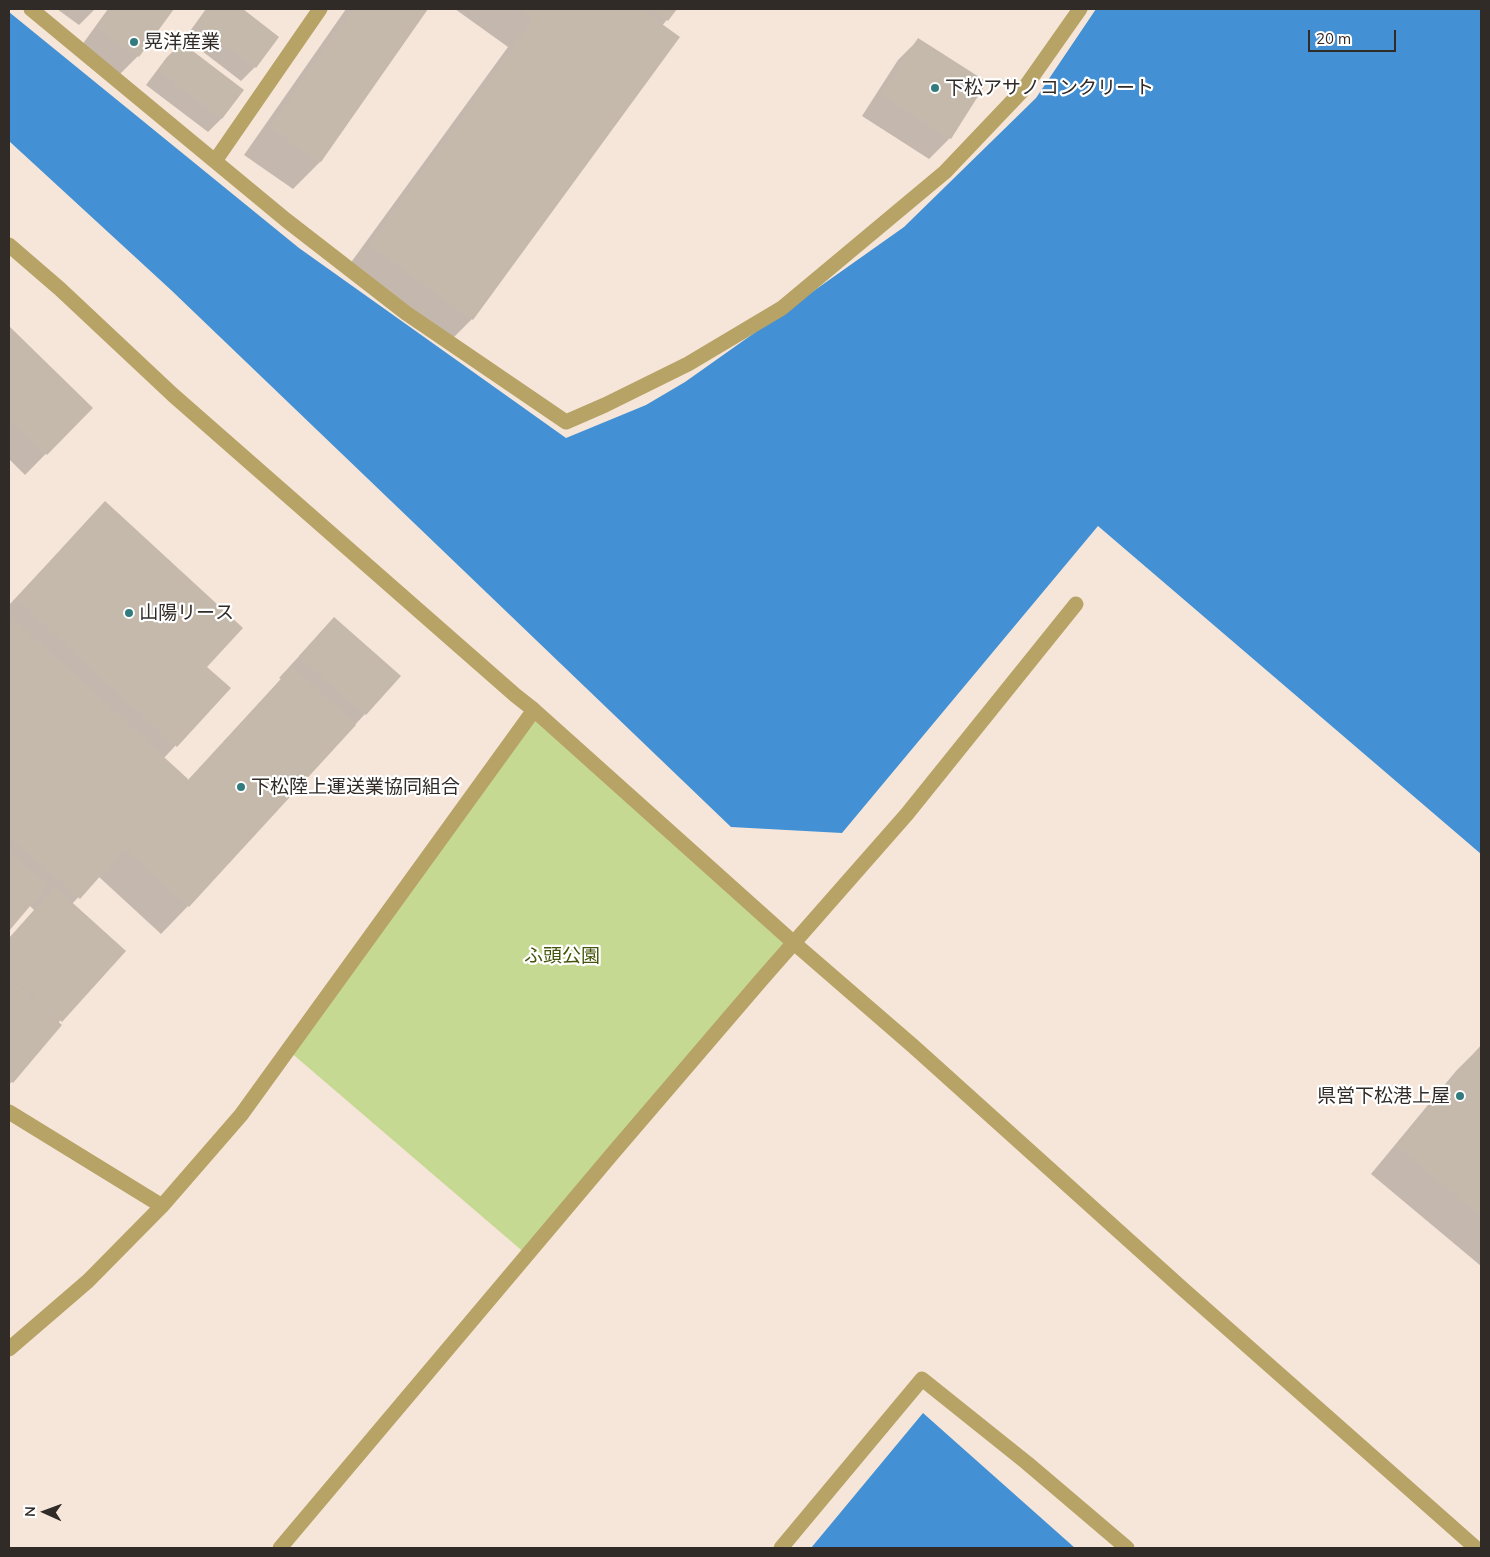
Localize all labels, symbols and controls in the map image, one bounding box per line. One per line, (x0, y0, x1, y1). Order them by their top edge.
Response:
scale bar (1310, 20, 1398, 52)
text: 20 m (1316, 29, 1351, 48)
place label: 晃洋産業 (144, 31, 220, 53)
marker: 晃洋産業 (128, 36, 140, 48)
place label: 下松アサノコンクリート (945, 77, 1154, 99)
marker: 下松アサノコンクリート (929, 82, 941, 94)
place label: 山陽リース (139, 602, 234, 624)
marker: 山陽リース (123, 607, 135, 619)
place label: 下松陸上運送業協同組合 (251, 776, 460, 798)
marker: 下松陸上運送業協同組合 (235, 781, 247, 793)
park label: ふ頭公園 (524, 945, 600, 967)
place label: 県営下松港上屋 (1317, 1085, 1450, 1107)
marker: 県営下松港上屋 (1454, 1090, 1466, 1102)
north arrow (20, 1487, 70, 1537)
text: N (21, 1506, 39, 1517)

